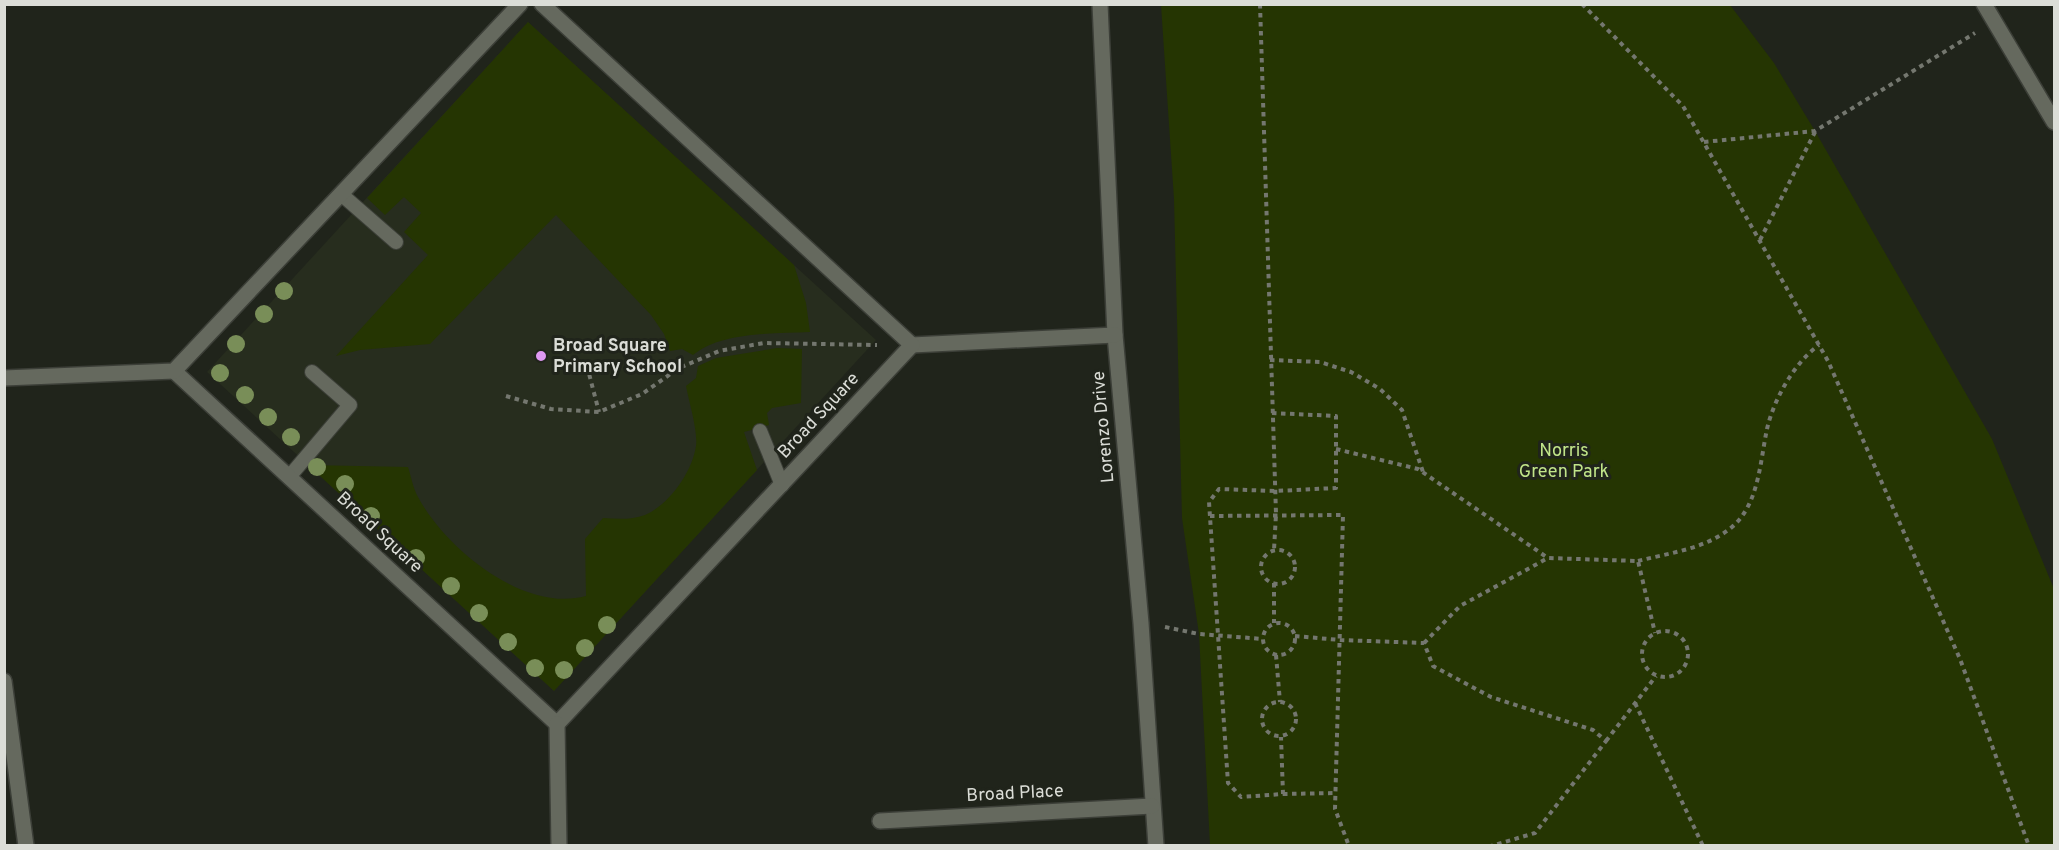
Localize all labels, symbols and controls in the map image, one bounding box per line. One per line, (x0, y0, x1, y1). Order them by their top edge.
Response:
place label: Broad Square Primary School (553, 335, 682, 379)
marker: Broad Square Primary School (534, 349, 548, 363)
street label: Broad Square (773, 368, 865, 464)
street label: Lorenzo Drive (1088, 370, 1120, 484)
park label: Norris Green Park (1519, 440, 1609, 484)
street label: Broad Square (331, 487, 427, 579)
street label: Broad Place (966, 780, 1064, 808)

